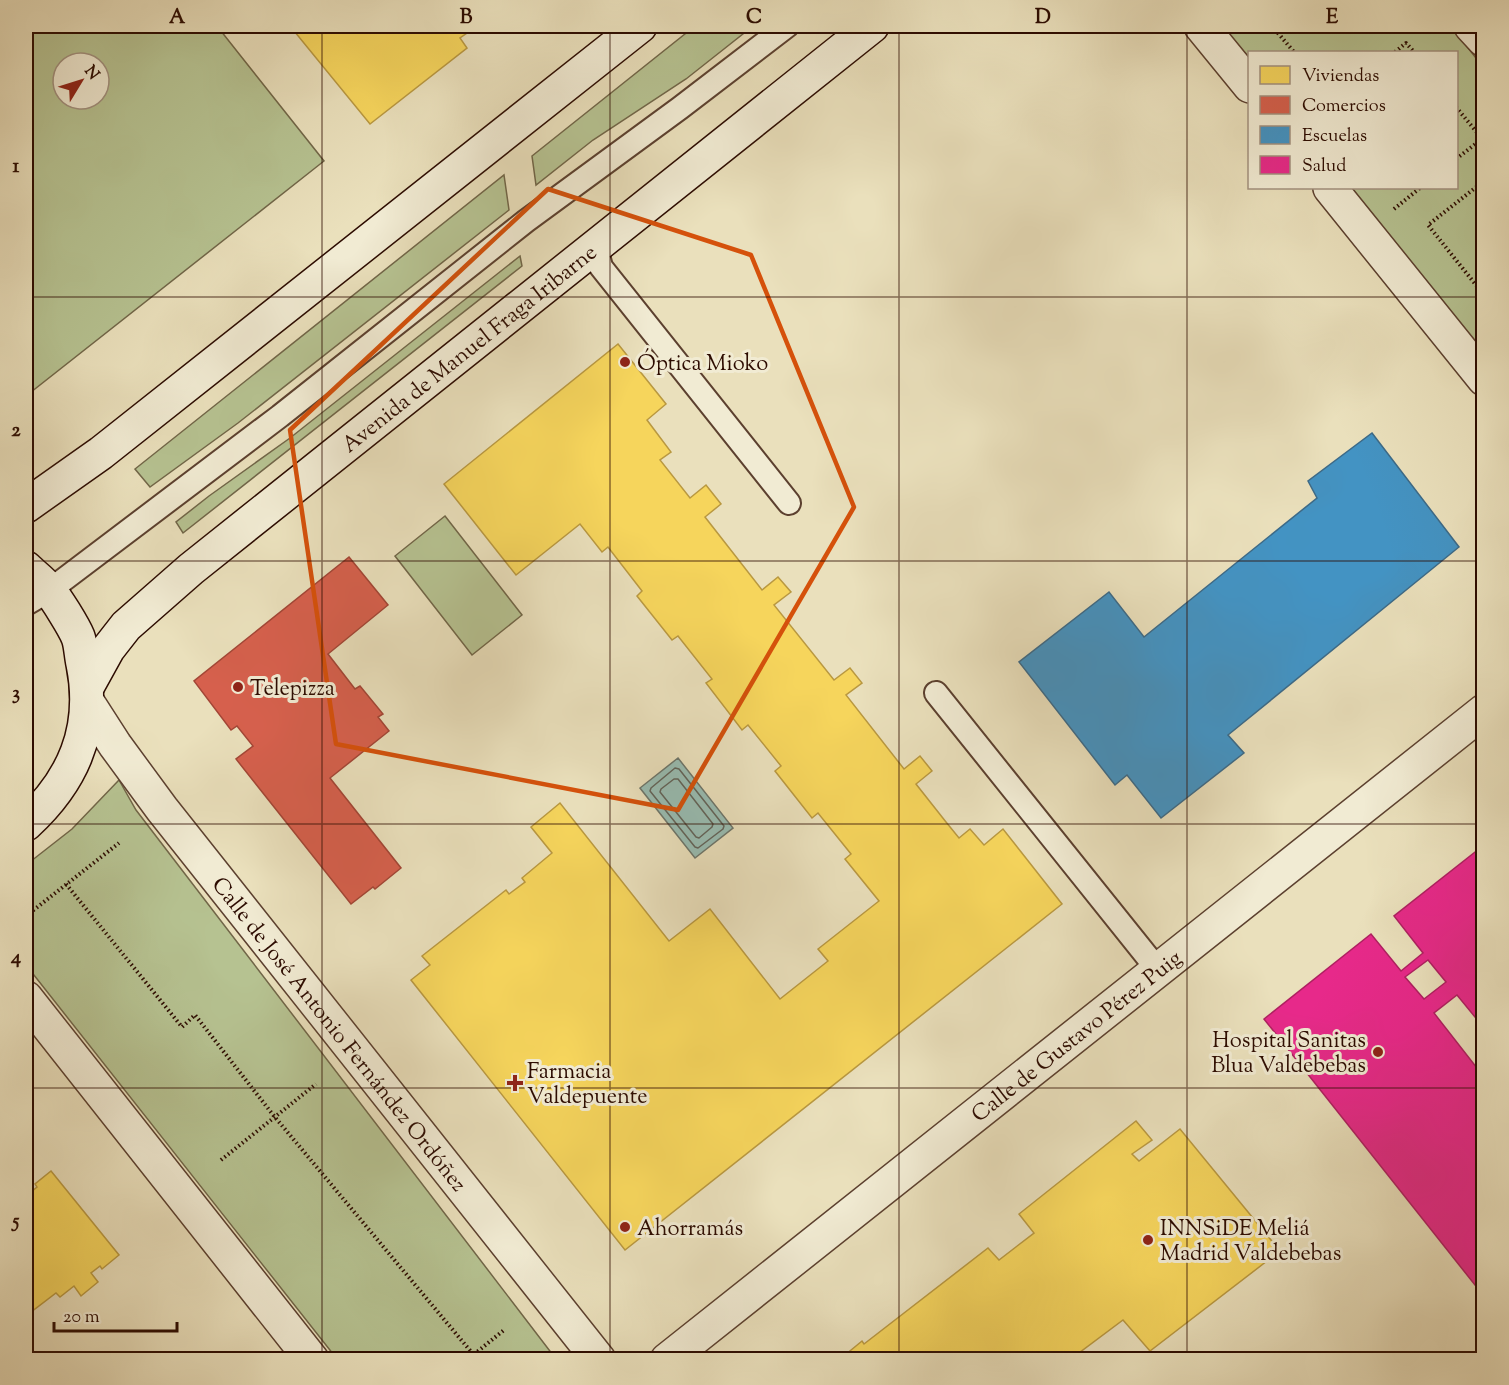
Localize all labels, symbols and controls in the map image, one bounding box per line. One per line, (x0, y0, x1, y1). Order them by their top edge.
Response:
text: A (169, 4, 186, 33)
text: B (460, 4, 473, 33)
text: C (746, 4, 762, 33)
text: D (1035, 4, 1051, 33)
text: E (1326, 4, 1339, 33)
north arrow (51, 51, 111, 111)
legend (1248, 51, 1458, 189)
text: N (78, 61, 104, 86)
text: Viviendas (1302, 64, 1379, 90)
text: Comercios (1302, 94, 1386, 120)
text: Escuelas (1302, 124, 1367, 150)
text: 1 (13, 153, 20, 182)
text: Salud (1302, 154, 1346, 180)
street label: Avenida de Manuel Fraga Iribarne (336, 238, 605, 462)
place label: Óptica Mioko (637, 348, 768, 381)
marker: Óptica Mioko (618, 355, 632, 369)
text: 2 (11, 417, 21, 446)
place label: Telepizza (250, 674, 335, 706)
text: 3 (12, 680, 20, 709)
marker: Telepizza (231, 680, 245, 694)
street label: Calle de José Antonio Fernández Ordóñez (203, 871, 473, 1200)
text: 4 (10, 944, 21, 973)
street label: Calle de Gustavo Pérez Puig (965, 944, 1190, 1131)
place label: Hospital Sanitas Blua Valdebebas (1211, 1026, 1366, 1083)
marker: Hospital Sanitas Blua Valdebebas (1371, 1045, 1385, 1059)
place label: Farmacia Valdepuente (527, 1057, 647, 1114)
marker: Farmacia Valdepuente (508, 1076, 522, 1090)
text: 5 (11, 1208, 20, 1237)
place label: Ahorramás (637, 1214, 743, 1246)
place label: INNSiDE Meliá Madrid Valdebebas (1160, 1214, 1341, 1271)
marker: Ahorramás (618, 1220, 632, 1234)
marker: INNSiDE Meliá Madrid Valdebebas (1141, 1233, 1155, 1247)
scale bar (54, 1295, 177, 1333)
text: 20 m (63, 1305, 100, 1331)

